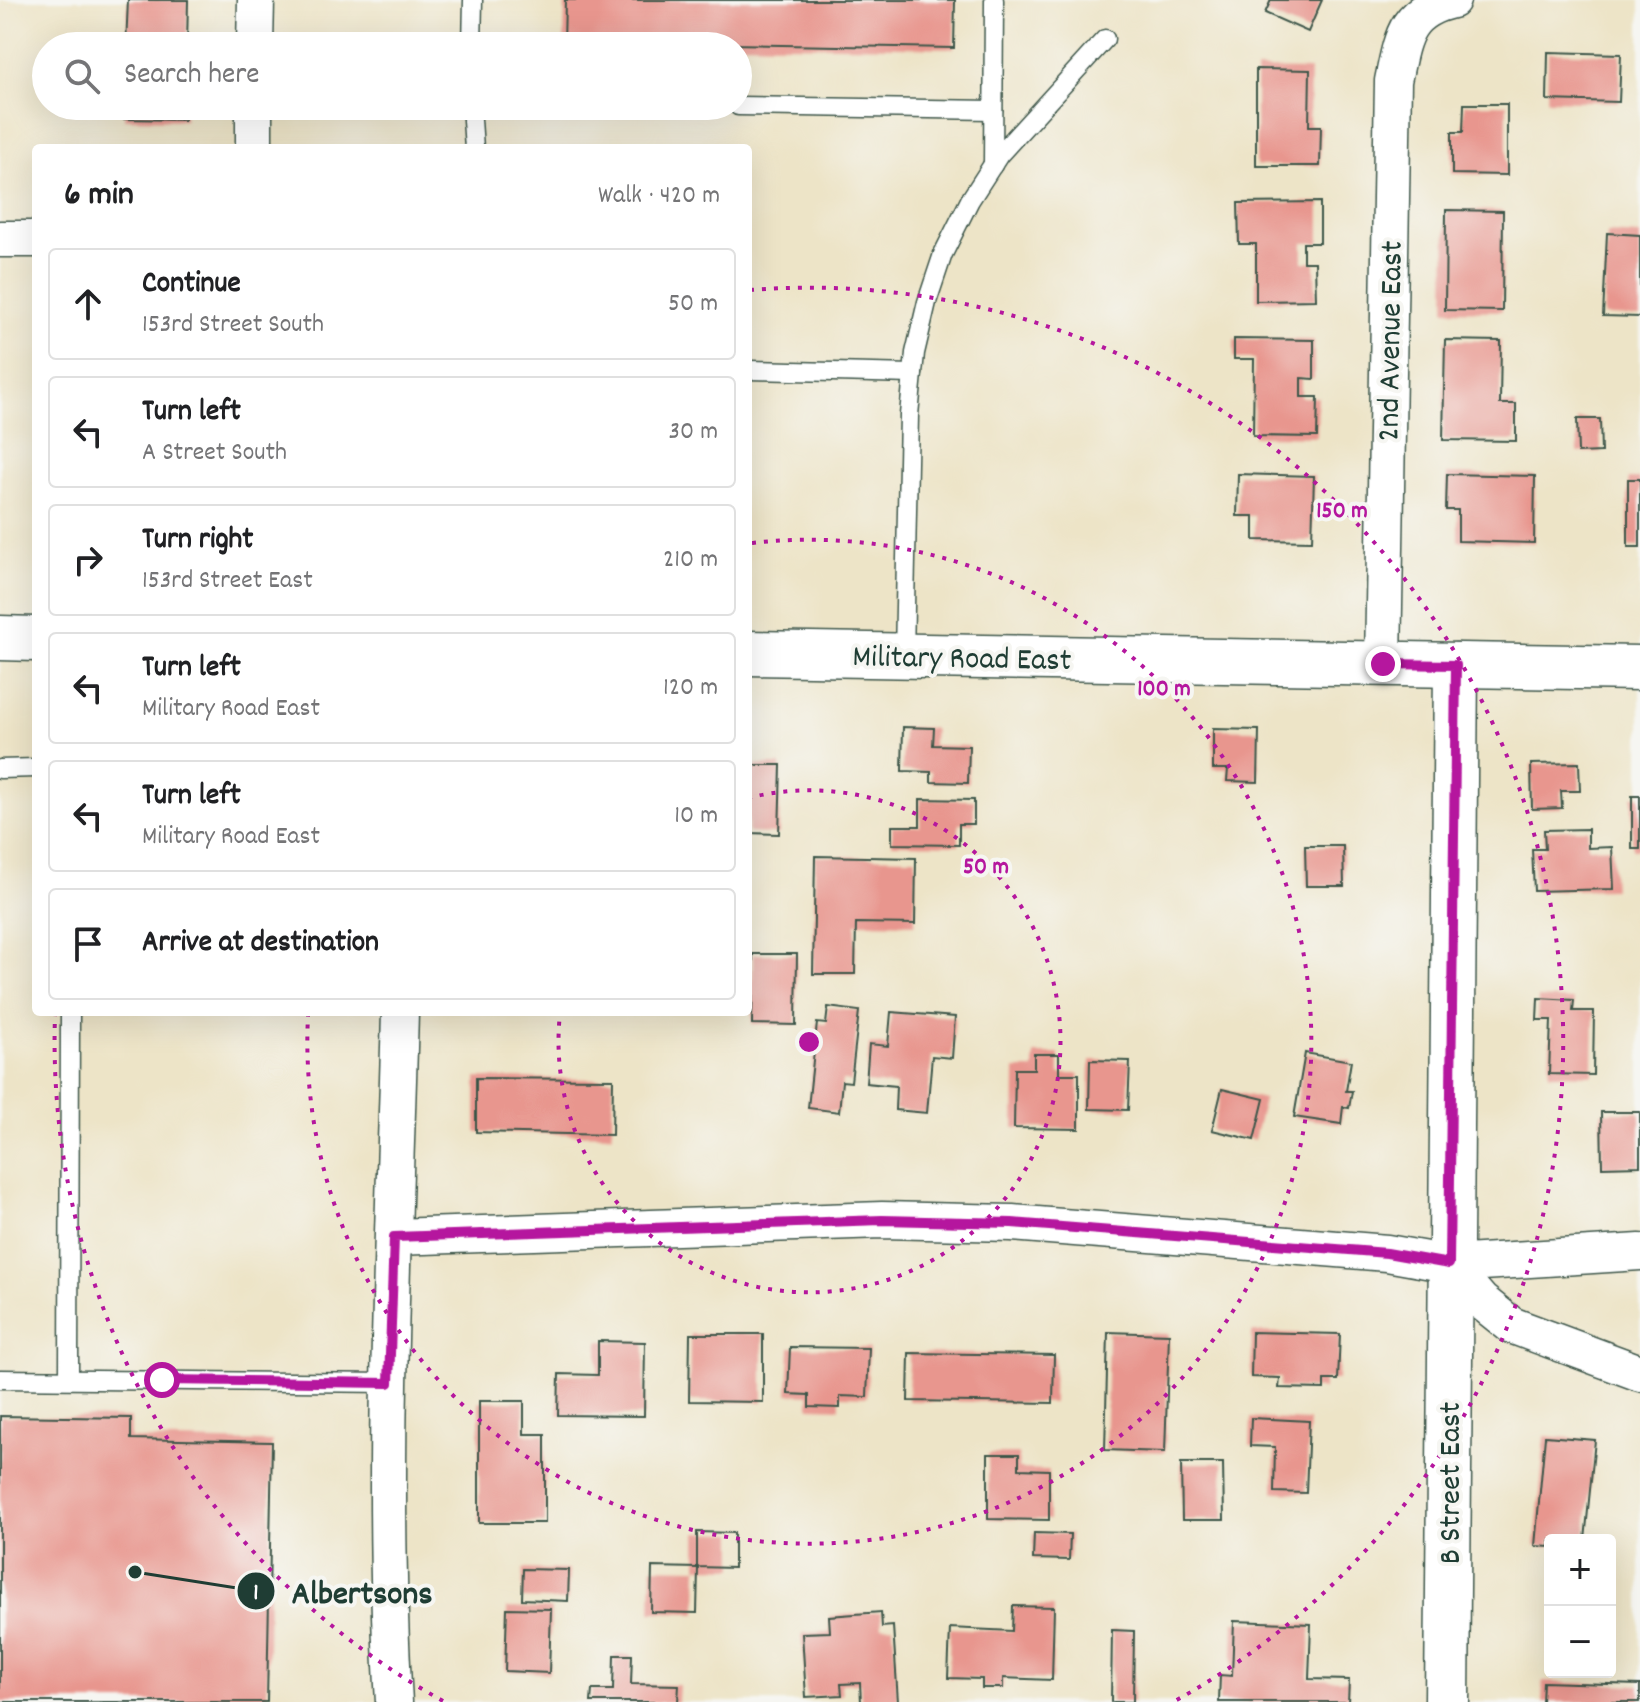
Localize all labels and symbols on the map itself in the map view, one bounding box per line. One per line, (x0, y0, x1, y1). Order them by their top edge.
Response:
street label: 2nd Avenue East (1368, 240, 1418, 442)
text: 150 m (1316, 495, 1368, 529)
street label: Military Road East (852, 636, 1072, 686)
route end (1365, 646, 1401, 682)
text: 100 m (1137, 673, 1191, 707)
text: 50 m (963, 851, 1009, 885)
centre of rings (795, 1028, 823, 1056)
route start (144, 1362, 180, 1398)
street label: B Street East (1430, 1402, 1476, 1564)
callout: Albertsons (236, 1562, 449, 1620)
text: Albertsons (292, 1572, 432, 1621)
text: 1 (253, 1577, 259, 1611)

